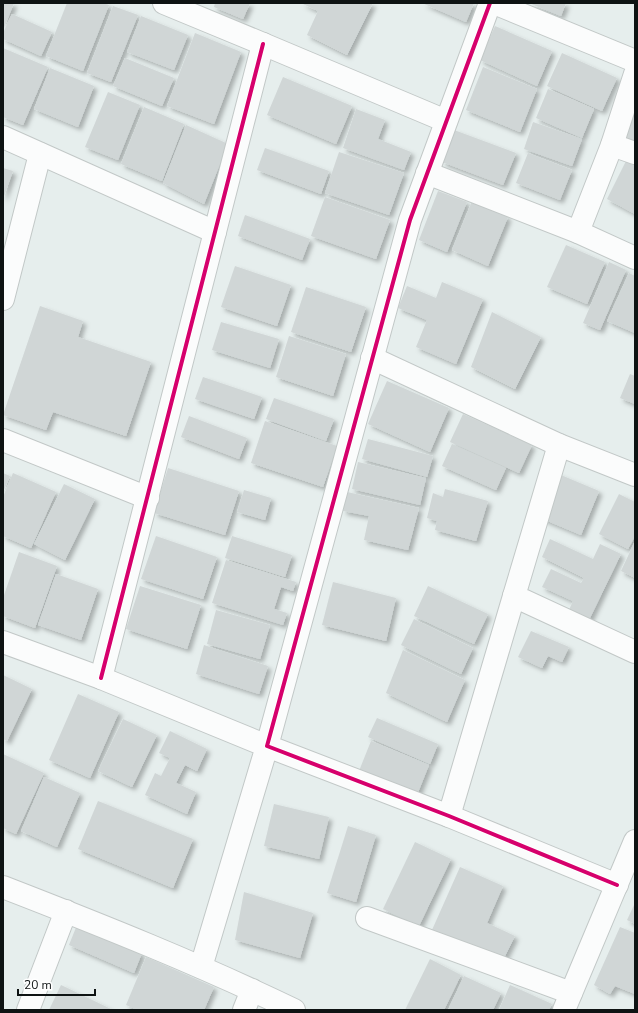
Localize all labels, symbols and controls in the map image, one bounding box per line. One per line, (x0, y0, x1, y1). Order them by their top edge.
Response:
scale bar (18, 971, 95, 997)
text: 20 m (24, 977, 52, 993)

